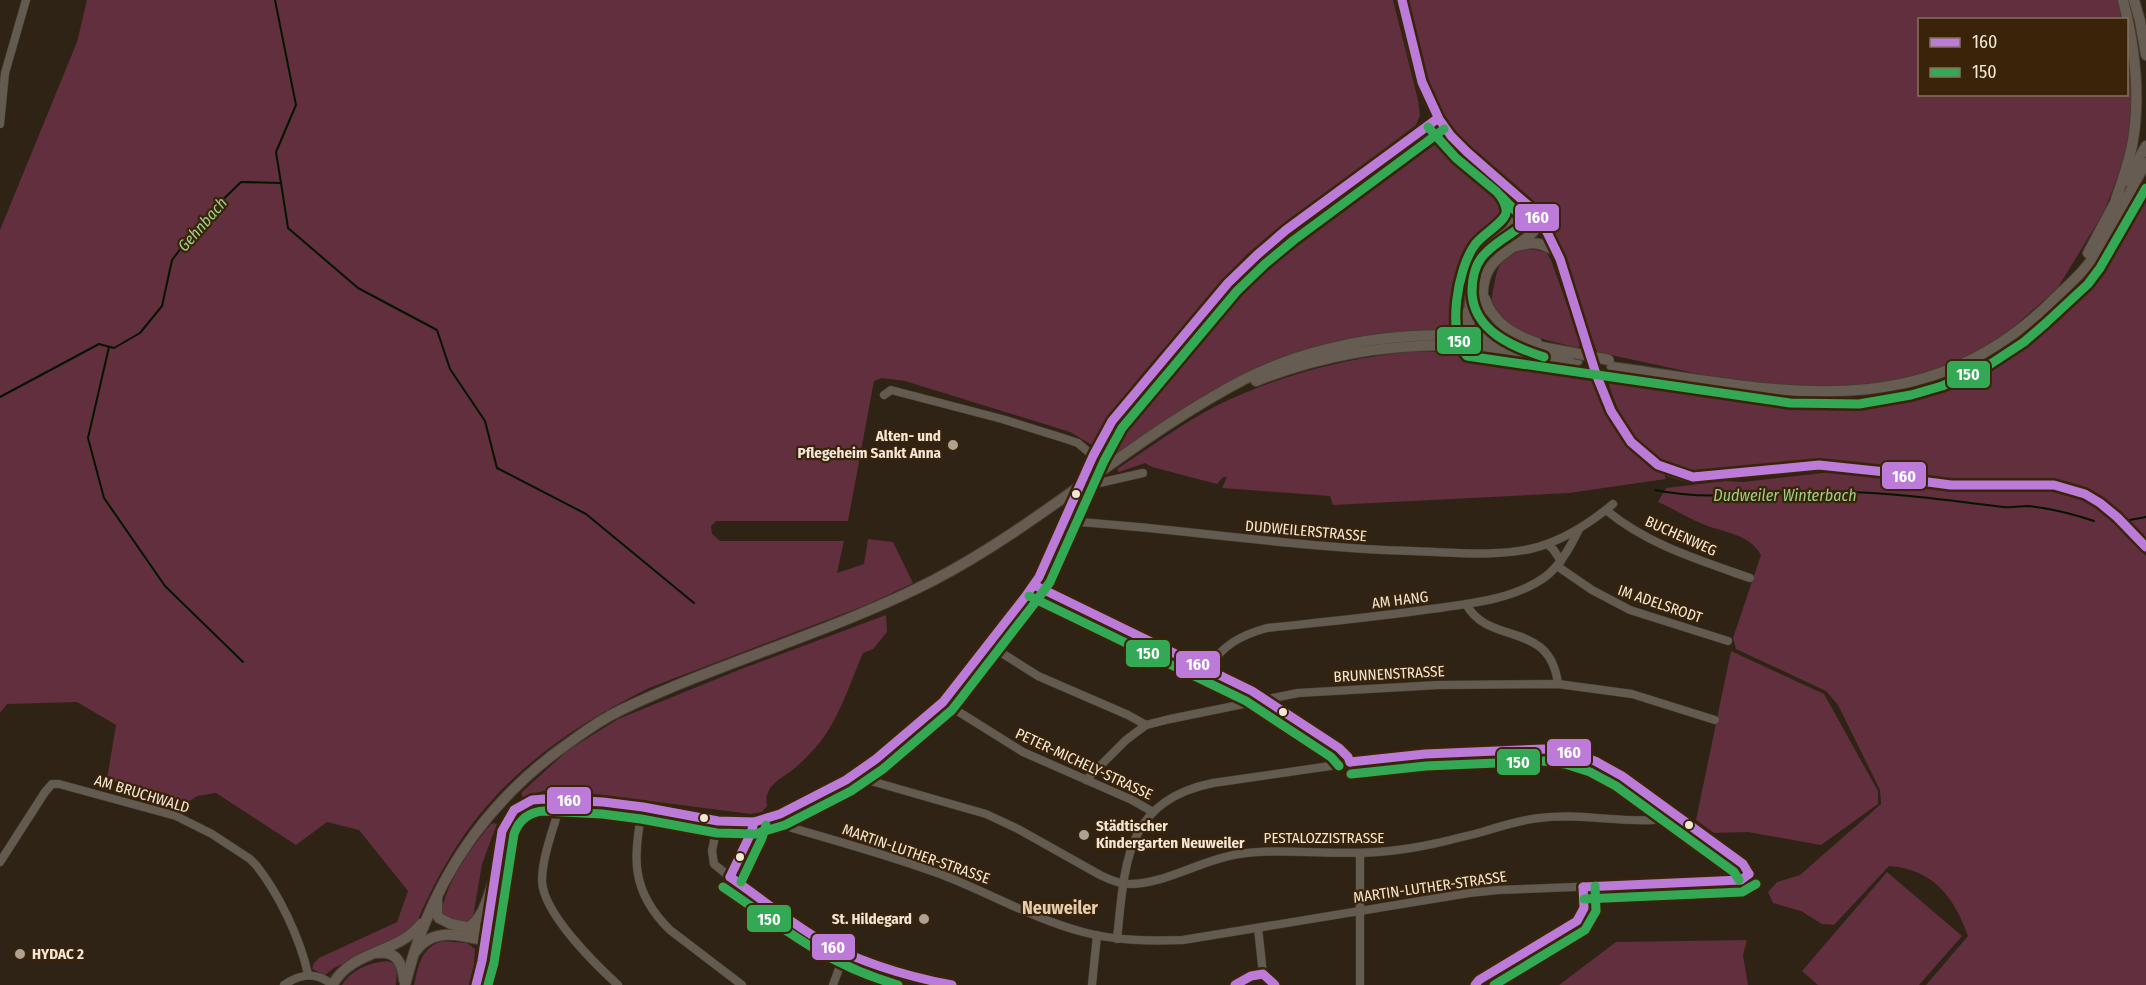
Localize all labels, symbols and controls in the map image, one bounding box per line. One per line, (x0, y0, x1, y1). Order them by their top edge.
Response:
legend (1918, 18, 2128, 96)
text: 160 (1972, 31, 1997, 53)
text: 150 (1972, 61, 1997, 83)
water label: Gehnbach (174, 193, 231, 255)
line badge: 160 (1514, 203, 1560, 232)
text: 160 (1525, 208, 1549, 227)
line badge: 150 (1436, 326, 1482, 355)
text: 150 (1447, 332, 1471, 351)
line badge: 150 (1946, 360, 1991, 389)
text: 150 (1956, 365, 1980, 384)
place label: Alten- und Pflegeheim Sankt Anna (798, 427, 942, 462)
marker: Alten- und Pflegeheim Sankt Anna (946, 438, 960, 452)
line badge: 160 (1881, 461, 1927, 490)
text: 160 (1892, 467, 1916, 486)
water label: Dudweiler Winterbach (1713, 486, 1857, 505)
unlabelled marker (1070, 488, 1082, 500)
street label: BUCHENWEG (1642, 512, 1720, 560)
street label: DUDWEILERSTRASSE (1244, 517, 1368, 545)
street label: IM ADELSRODT (1615, 581, 1705, 627)
street label: AM HANG (1371, 588, 1429, 612)
line badge: 150 (1125, 639, 1171, 668)
text: 150 (1136, 644, 1160, 663)
line badge: 160 (1175, 650, 1221, 679)
text: 160 (1186, 655, 1210, 674)
street label: BRUNNENSTRASSE (1333, 662, 1445, 686)
unlabelled marker (1277, 706, 1289, 718)
street label: PETER-MICHELY-STRASSE (1013, 724, 1155, 804)
line badge: 160 (1546, 738, 1592, 767)
text: 160 (1557, 743, 1581, 762)
line badge: 150 (1496, 748, 1541, 776)
text: 150 (1506, 753, 1530, 772)
street label: AM BRUCHWALD (92, 771, 192, 817)
line badge: 160 (546, 786, 592, 815)
text: 160 (557, 791, 581, 810)
unlabelled marker (698, 812, 710, 824)
place label: Städtischer Kindergarten Neuweiler (1096, 817, 1245, 852)
unlabelled marker (1683, 819, 1695, 831)
street label: MARTIN-LUTHER-STRASSE (840, 820, 992, 888)
marker: Städtischer Kindergarten Neuweiler (1077, 828, 1091, 842)
street label: PESTALOZZISTRASSE (1264, 829, 1384, 847)
unlabelled marker (734, 851, 746, 863)
street label: MARTIN-LUTHER-STRASSE (1352, 867, 1508, 907)
district label: Neuweiler (1022, 897, 1098, 919)
line badge: 150 (746, 904, 792, 933)
text: 150 (757, 910, 781, 929)
place label: St. Hildegard (832, 910, 912, 928)
marker: St. Hildegard (917, 912, 931, 926)
line badge: 160 (811, 933, 856, 961)
text: 160 (821, 938, 845, 957)
place label: HYDAC 2 (32, 945, 84, 963)
marker: HYDAC 2 (13, 947, 27, 961)

